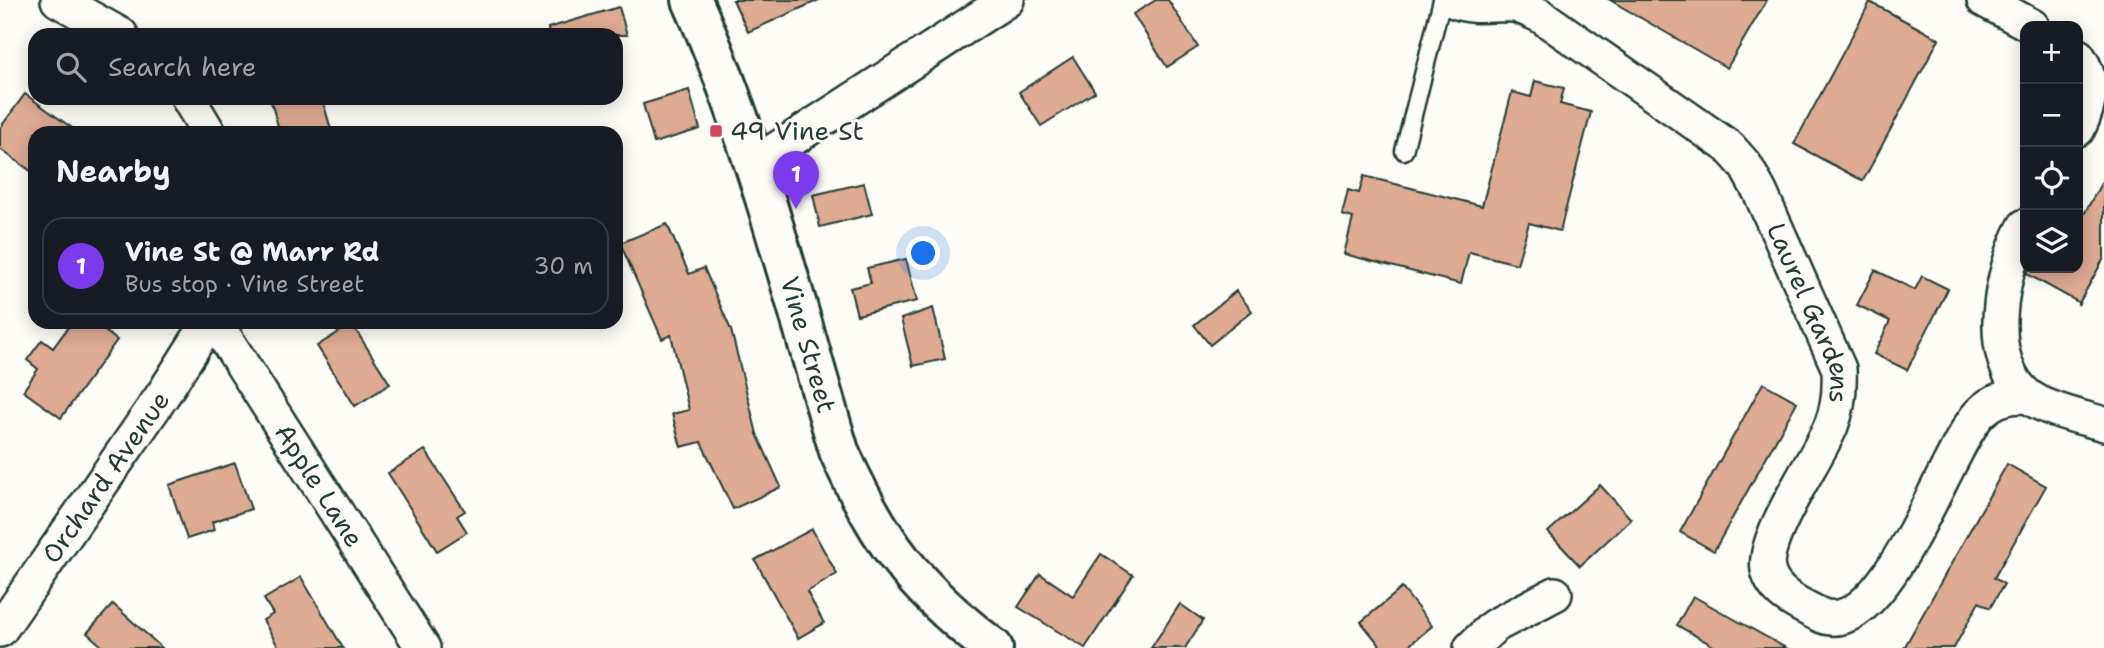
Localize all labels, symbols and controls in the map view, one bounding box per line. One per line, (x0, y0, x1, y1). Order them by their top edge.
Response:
map controls (2020, 21, 2083, 273)
button: + (2020, 21, 2083, 84)
search box (28, 28, 623, 105)
icon: search (52, 48, 90, 86)
text: Search here (108, 49, 257, 84)
button: − (2020, 84, 2083, 147)
place label: 49 Vine St (730, 113, 864, 148)
marker: 49 Vine St (708, 123, 724, 139)
button: locate (2020, 147, 2083, 210)
text: Nearby (56, 151, 171, 192)
pin: 1 (773, 151, 819, 209)
button: layers (2020, 210, 2083, 273)
street label: Laurel Gardens (1759, 217, 1858, 405)
text: Vine St @ Marr Rd (125, 234, 380, 269)
your location (906, 236, 940, 270)
text: 1 (76, 251, 86, 281)
text: 30 m (534, 251, 593, 281)
text: Bus stop · Vine Street (125, 269, 364, 299)
street label: Vine Street (772, 272, 845, 417)
street label: Orchard Avenue (34, 384, 177, 570)
street label: Apple Lane (267, 417, 372, 554)

